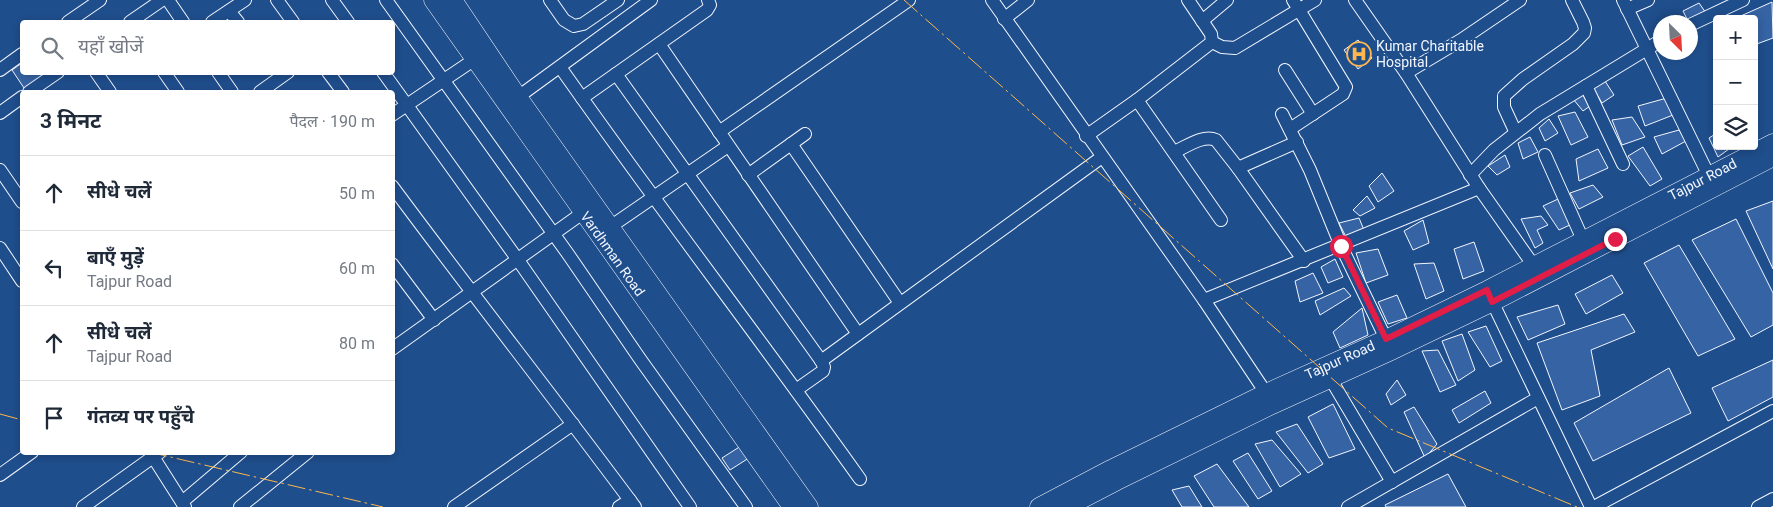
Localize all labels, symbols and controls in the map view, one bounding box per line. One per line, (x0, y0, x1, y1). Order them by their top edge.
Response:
north arrow (1653, 15, 1698, 60)
map controls (1713, 15, 1758, 150)
button: + (1713, 15, 1758, 60)
search box (20, 20, 395, 75)
icon: search (38, 34, 66, 62)
text: यहाँ खोजें (78, 35, 143, 58)
place label: Kumar Charitable Hospital (1376, 38, 1484, 70)
hospital icon: Kumar Charitable Hospital (1346, 41, 1372, 67)
button: − (1713, 60, 1758, 105)
button: layers (1713, 105, 1758, 150)
text: 3 मिनट (40, 109, 101, 133)
text: पैदल · 190 m (289, 112, 375, 131)
street label: Tajpur Road (1666, 155, 1739, 203)
icon: ahead (40, 179, 68, 207)
text: सीधे चलें (87, 180, 152, 203)
text: 50 m (339, 184, 375, 203)
street label: Vardhman Road (577, 208, 648, 299)
route end (1604, 228, 1627, 251)
route start (1330, 235, 1353, 258)
text: बाएँ मुड़ें (87, 246, 144, 269)
icon: left (40, 254, 68, 282)
text: 60 m (339, 259, 375, 278)
text: Tajpur Road (87, 272, 172, 291)
text: सीधे चलें (87, 321, 152, 344)
icon: ahead (40, 329, 68, 357)
text: 80 m (339, 334, 375, 353)
street label: Tajpur Road (1303, 337, 1377, 382)
text: Tajpur Road (87, 347, 172, 366)
icon: arrive (40, 404, 68, 432)
text: गंतव्य पर पहुँचे (87, 405, 194, 428)

